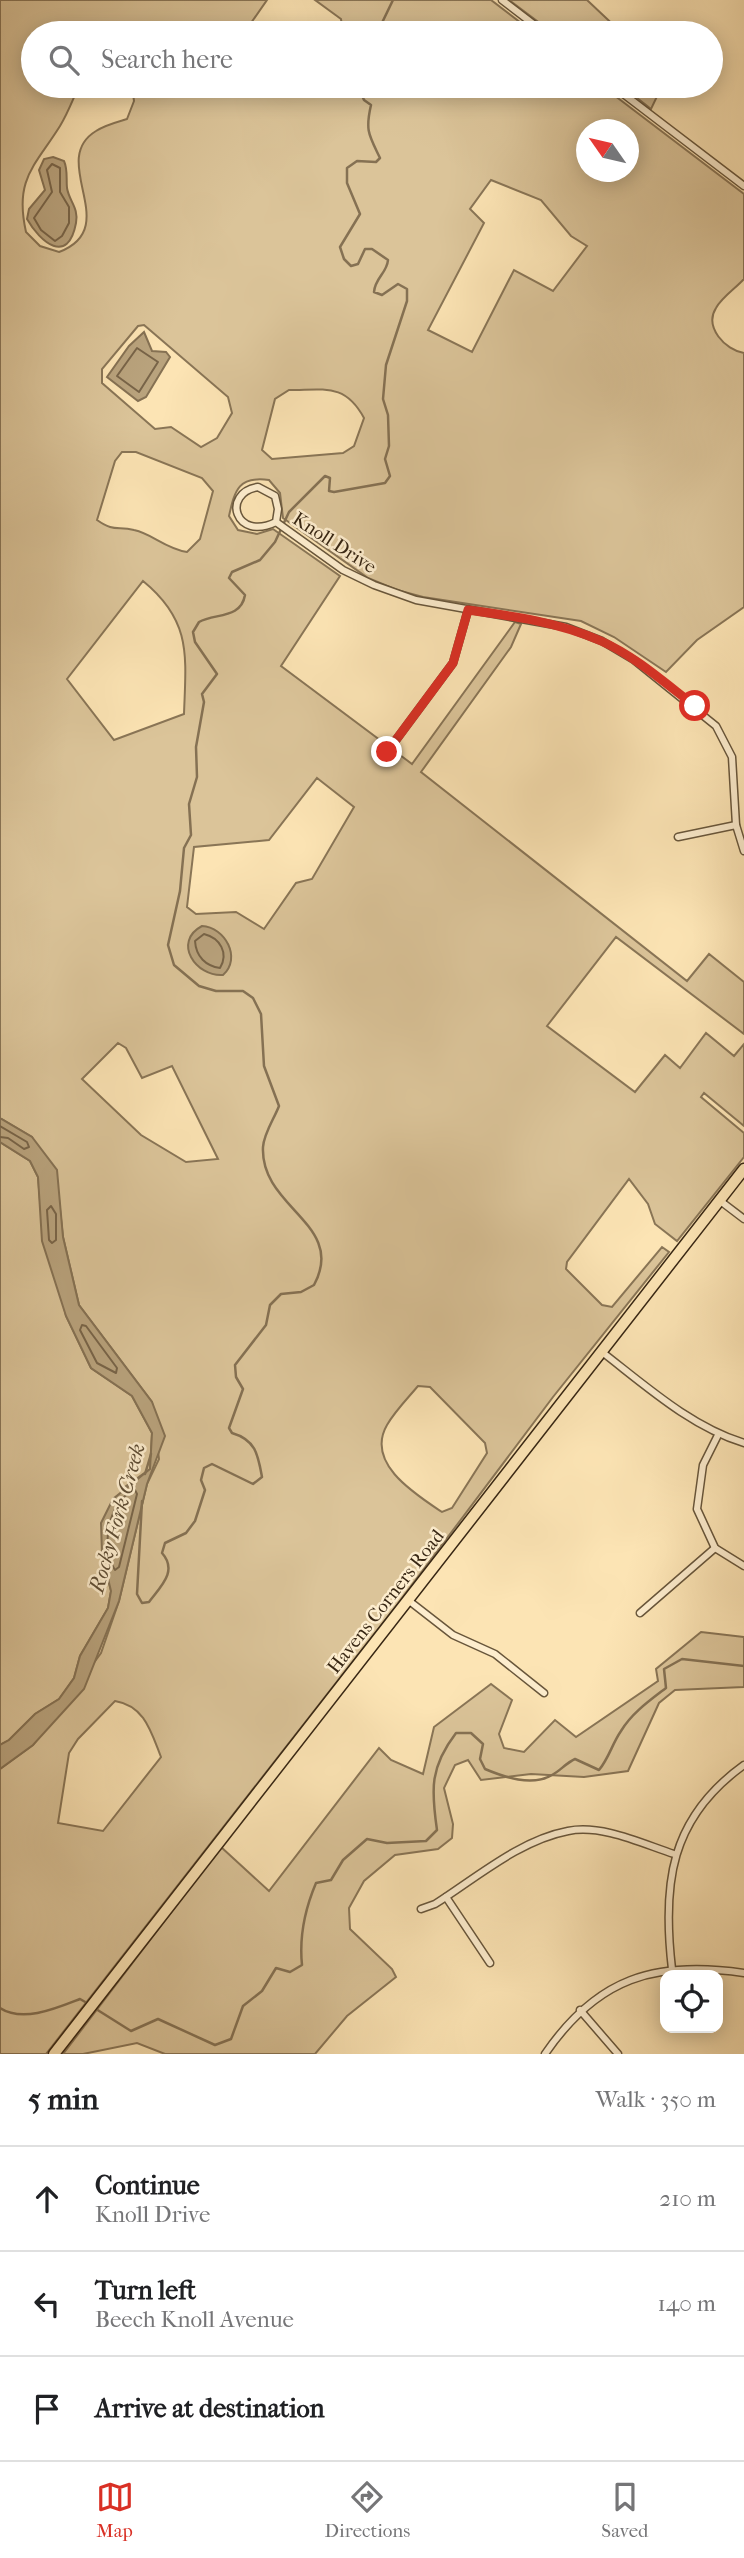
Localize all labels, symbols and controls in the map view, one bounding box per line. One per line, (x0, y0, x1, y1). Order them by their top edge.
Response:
search box (21, 21, 723, 98)
icon: search (45, 41, 83, 79)
text: Search here (101, 44, 233, 75)
north arrow (576, 119, 639, 182)
street label: Knoll Drive (289, 508, 380, 578)
route start (679, 690, 710, 721)
route end (371, 736, 402, 767)
water label: Rocky Fork Creek (84, 1441, 150, 1597)
street label: Havens Corners Road (323, 1525, 449, 1678)
map controls (660, 1970, 723, 2033)
button: locate (660, 1970, 723, 2033)
text: 5 min (28, 2082, 99, 2117)
text: Walk · 350 m (596, 2086, 716, 2113)
text: Continue (95, 2170, 200, 2201)
icon: ahead (28, 2180, 66, 2218)
text: 210 m (659, 2185, 716, 2212)
text: Knoll Drive (95, 2201, 210, 2228)
text: Turn left (95, 2275, 196, 2306)
icon: left (28, 2285, 66, 2323)
text: 140 m (657, 2290, 716, 2317)
text: Beech Knoll Avenue (95, 2306, 294, 2333)
icon: arrive (28, 2390, 66, 2428)
text: Arrive at destination (95, 2393, 325, 2424)
tab: Map (96, 2478, 134, 2542)
tab: Directions (325, 2478, 410, 2542)
tab: Saved (601, 2478, 648, 2542)

